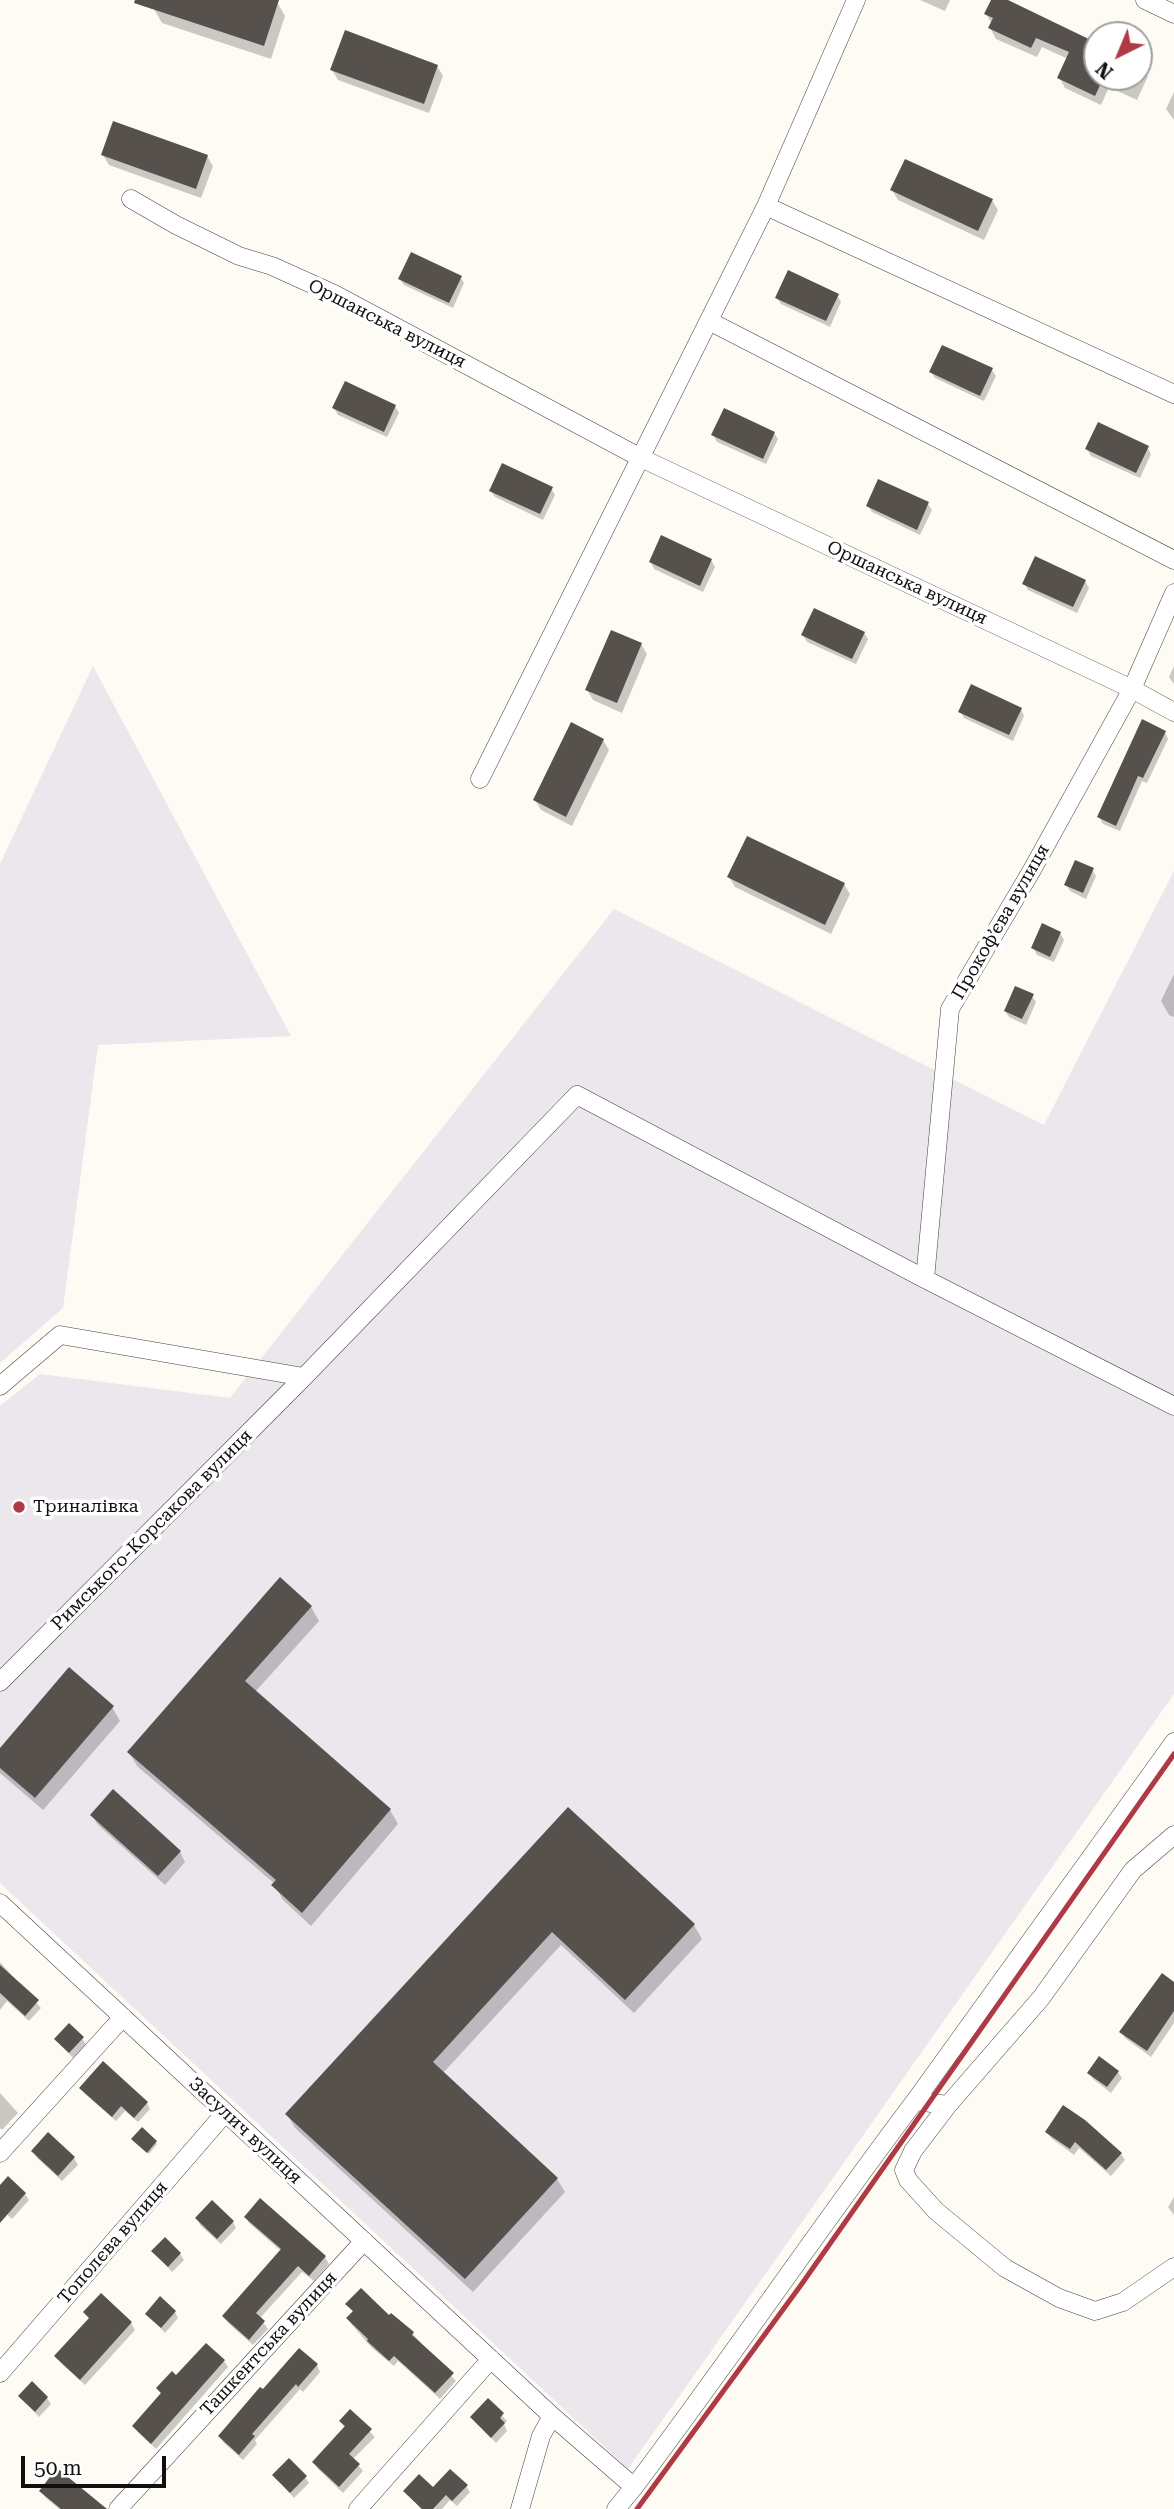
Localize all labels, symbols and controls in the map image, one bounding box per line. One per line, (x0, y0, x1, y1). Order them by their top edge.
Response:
north arrow (1083, 21, 1153, 91)
text: N (1092, 57, 1118, 84)
street label: Оршанська вулиця (304, 275, 470, 373)
street label: Оршанська вулиця (823, 536, 991, 630)
street label: Прокоф’єва вулиця (948, 840, 1054, 1004)
street label: Римського-Корсакова вулиця (47, 1425, 257, 1635)
place label: Триналівка (33, 1496, 139, 1518)
marker: Триналівка (11, 1499, 27, 1515)
street label: Засулич вулиця (184, 2073, 306, 2189)
street label: Тополєва вулиця (54, 2177, 172, 2309)
street label: Ташкентська вулиця (196, 2267, 342, 2421)
scale bar (24, 2442, 170, 2486)
text: 50 m (34, 2456, 82, 2480)

